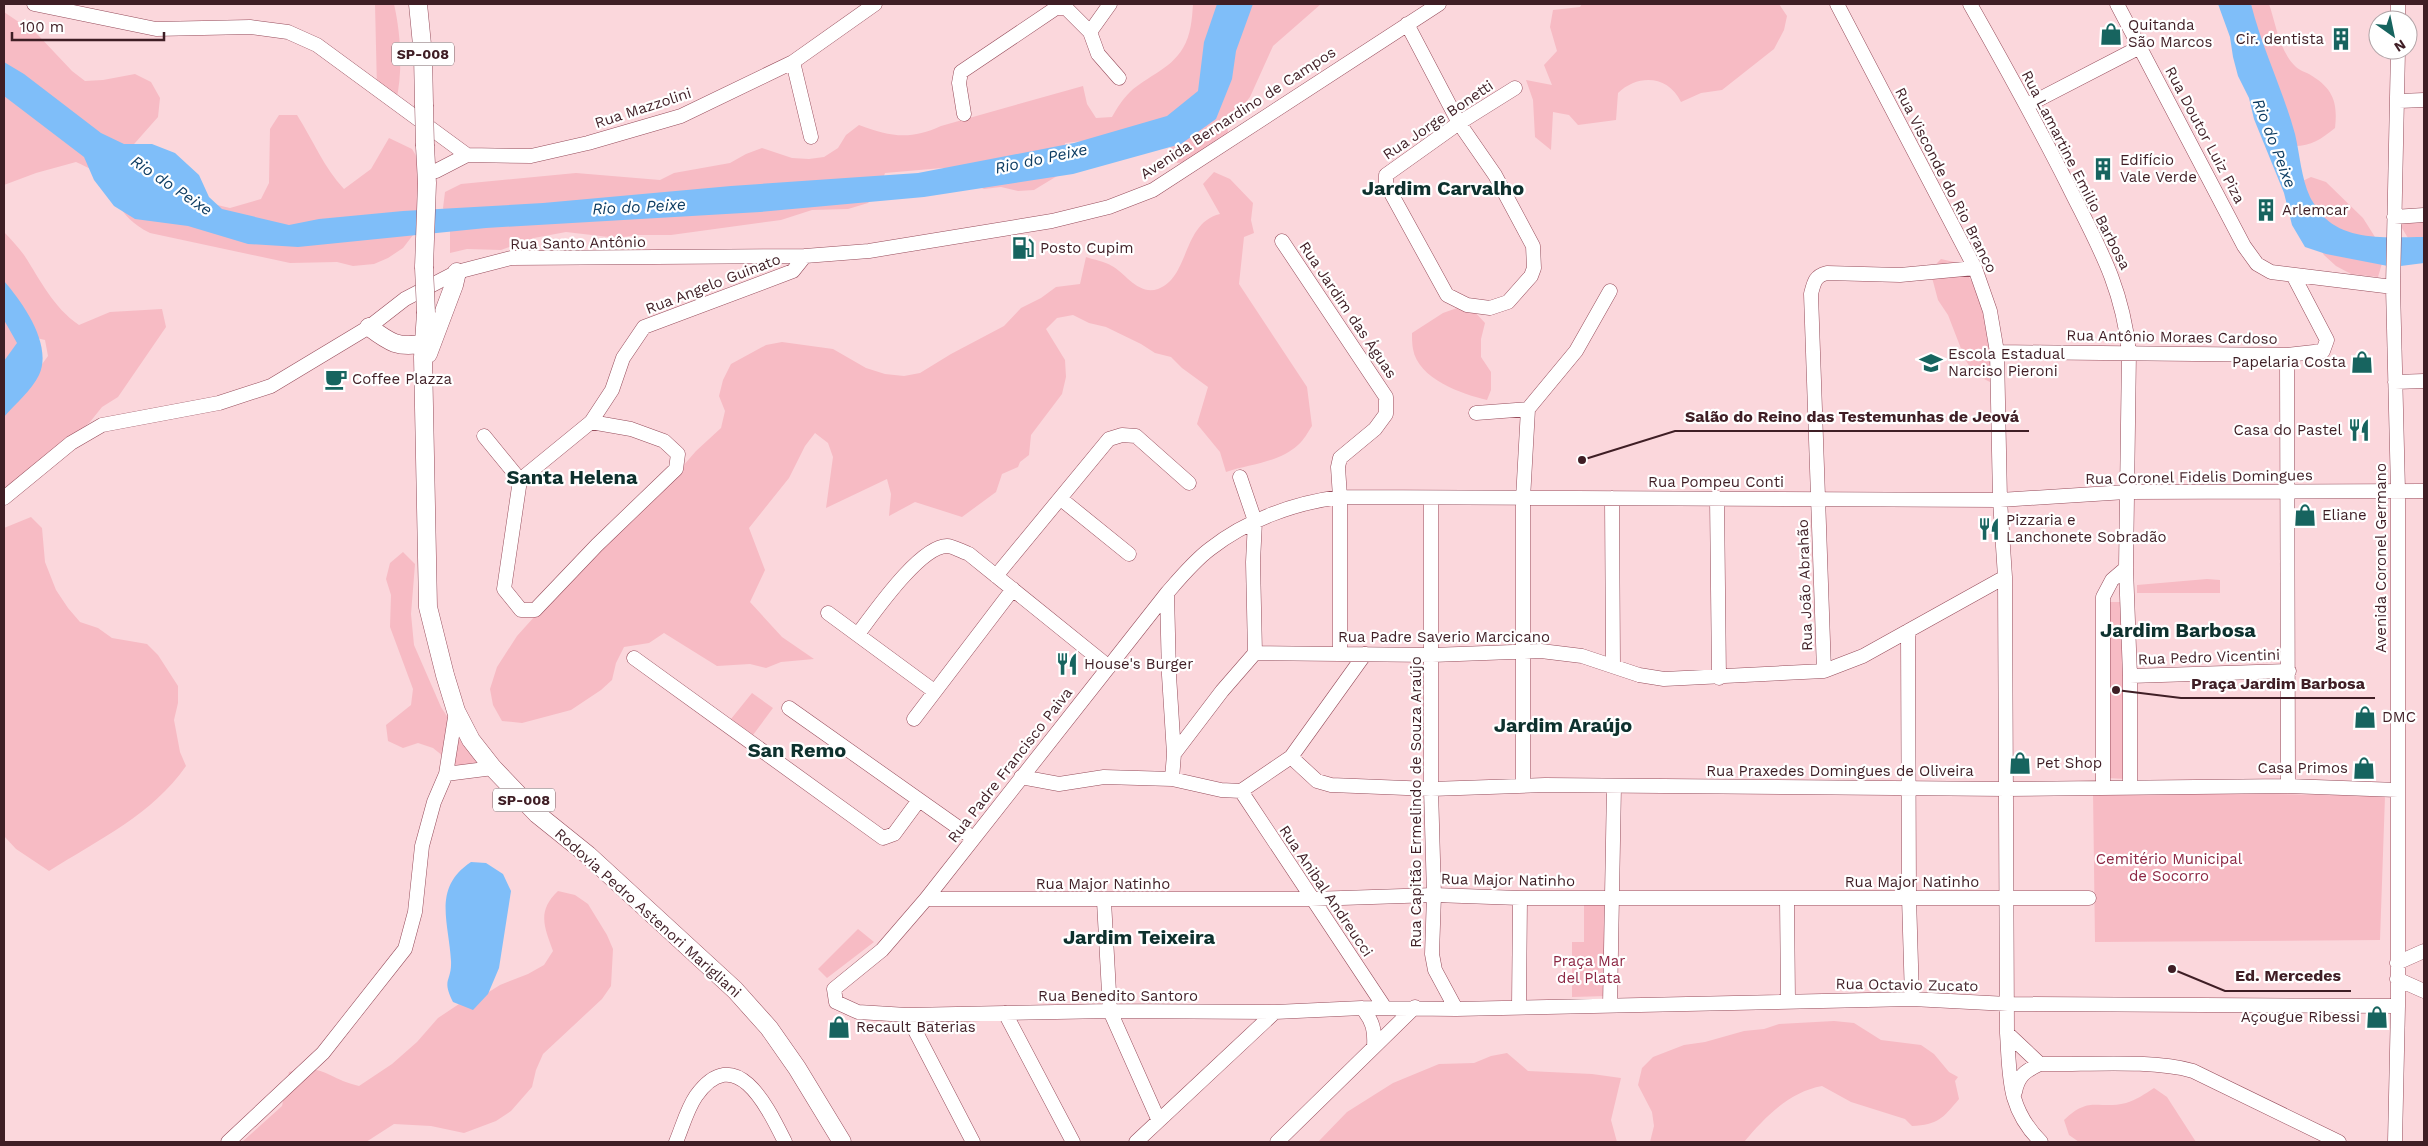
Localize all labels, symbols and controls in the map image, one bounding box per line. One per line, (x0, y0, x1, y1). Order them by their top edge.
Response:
scale bar (12, 10, 165, 42)
north arrow (2368, 10, 2418, 60)
place label: Quitanda São Marcos (2128, 16, 2213, 51)
text: 100 m (20, 18, 64, 36)
shop icon: Quitanda São Marcos (2098, 21, 2124, 47)
building icon: Cir. dentista (2328, 26, 2354, 52)
place label: Cir. dentista (2235, 30, 2324, 48)
text: N (2391, 36, 2409, 55)
road number: SP-008 (392, 42, 454, 66)
street label: Avenida Bernardino de Campos (1137, 43, 1339, 183)
street label: Rua Doutor Luiz Piza (2161, 63, 2249, 207)
street label: Rua Lamartine Emilio Barbosa (2018, 67, 2134, 273)
street label: Rua Jorge Bonetti (1380, 76, 1496, 164)
street label: Rua Mazzolini (593, 84, 693, 132)
street label: Rua Visconde do Rio Branco (1891, 84, 2001, 276)
water label: Rio do Peixe (2249, 96, 2300, 190)
water label: Rio do Peixe (993, 139, 1089, 178)
water label: Rio do Peixe (127, 151, 216, 220)
place label: Edifício Vale Verde (2120, 151, 2197, 186)
building icon: Edifício Vale Verde (2090, 156, 2116, 182)
district label: Jardim Carvalho (1362, 176, 1524, 200)
water label: Rio do Peixe (592, 195, 686, 218)
building icon: Arlemcar (2253, 197, 2279, 223)
place label: Arlemcar (2282, 201, 2349, 219)
street label: Rua Santo Antônio (510, 233, 646, 253)
fuel station icon: Posto Cupim (1010, 235, 1036, 261)
street label: Rua Jardim das Águas (1295, 238, 1401, 382)
place label: Posto Cupim (1040, 239, 1134, 257)
street label: Rua Angelo Guinato (643, 250, 783, 318)
street label: Rua Antônio Moraes Cardoso (2066, 326, 2278, 348)
place label: Escola Estadual Narciso Pieroni (1948, 345, 2065, 380)
shop icon: Papelaria Costa (2349, 349, 2375, 375)
school or university icon: Escola Estadual Narciso Pieroni (1918, 350, 1944, 376)
place label: Papelaria Costa (2232, 353, 2347, 371)
cafe icon: Coffee Plazza (323, 366, 349, 392)
place label: Coffee Plazza (352, 370, 452, 388)
callout: Salão do Reino das Testemunhas de Jeová (1675, 400, 2029, 431)
text: Salão do Reino das Testemunhas de Jeová (1685, 407, 2020, 426)
restaurant icon: Casa do Pastel (2346, 417, 2372, 443)
place label: Casa do Pastel (2233, 421, 2342, 439)
street label: Avenida Coronel Germano (2372, 463, 2390, 653)
district label: Santa Helena (506, 465, 638, 489)
street label: Rua Coronel Fidelis Domingues (2085, 466, 2313, 488)
street label: Rua Pompeu Conti (1648, 473, 1784, 491)
shop icon: Eliane (2292, 502, 2318, 528)
place label: Eliane (2322, 506, 2367, 524)
place label: Pizzaria e Lanchonete Sobradão (2006, 511, 2167, 546)
restaurant icon: Pizzaria e Lanchonete Sobradão (1976, 516, 2002, 542)
street label: Rua João Abrahão (1794, 519, 1816, 651)
district label: Jardim Barbosa (2100, 618, 2256, 642)
street label: Rua Padre Saverio Marcicano (1338, 628, 1550, 646)
street label: Rua Pedro Vicentini (2138, 646, 2280, 668)
restaurant icon: House's Burger (1054, 651, 1080, 677)
place label: House's Burger (1084, 655, 1193, 673)
street label: Rua Capitão Ermelindo de Souza Araújo (1407, 656, 1425, 948)
callout: Praça Jardim Barbosa (2181, 667, 2375, 698)
text: Praça Jardim Barbosa (2191, 674, 2366, 693)
street label: Rua Padre Francisco Paiva (944, 683, 1076, 846)
shop icon: DMC (2352, 704, 2378, 730)
place label: DMC (2382, 708, 2416, 726)
district label: Jardim Araújo (1494, 713, 1632, 737)
district label: San Remo (748, 738, 846, 762)
shop icon: Pet Shop (2007, 750, 2033, 776)
place label: Pet Shop (2036, 754, 2102, 772)
shop icon: Casa Primos (2351, 755, 2377, 781)
place label: Casa Primos (2258, 759, 2348, 777)
street label: Rua Praxedes Domingues de Oliveira (1706, 762, 1974, 780)
road number: SP-008 (493, 788, 555, 812)
street label: Rua Anibal Andreucci (1275, 822, 1377, 960)
street label: Rodovia Pedro Astenori Marigliani (551, 825, 745, 1001)
park label: Cemitério Municipal de Socorro (2096, 850, 2243, 885)
street label: Rua Major Natinho (1441, 870, 1575, 890)
street label: Rua Major Natinho (1845, 873, 1979, 891)
street label: Rua Major Natinho (1036, 875, 1170, 893)
district label: Jardim Teixeira (1063, 925, 1216, 949)
park label: Praça Mar del Plata (1553, 952, 1625, 987)
callout: Ed. Mercedes (2225, 960, 2351, 991)
text: Ed. Mercedes (2235, 966, 2341, 985)
street label: Rua Octavio Zucato (1836, 975, 1978, 995)
street label: Rua Benedito Santoro (1038, 987, 1198, 1005)
shop icon: Açougue Ribessi (2364, 1004, 2390, 1030)
place label: Açougue Ribessi (2241, 1008, 2360, 1026)
shop icon: Recault Baterias (826, 1014, 852, 1040)
place label: Recault Baterias (856, 1018, 976, 1036)

